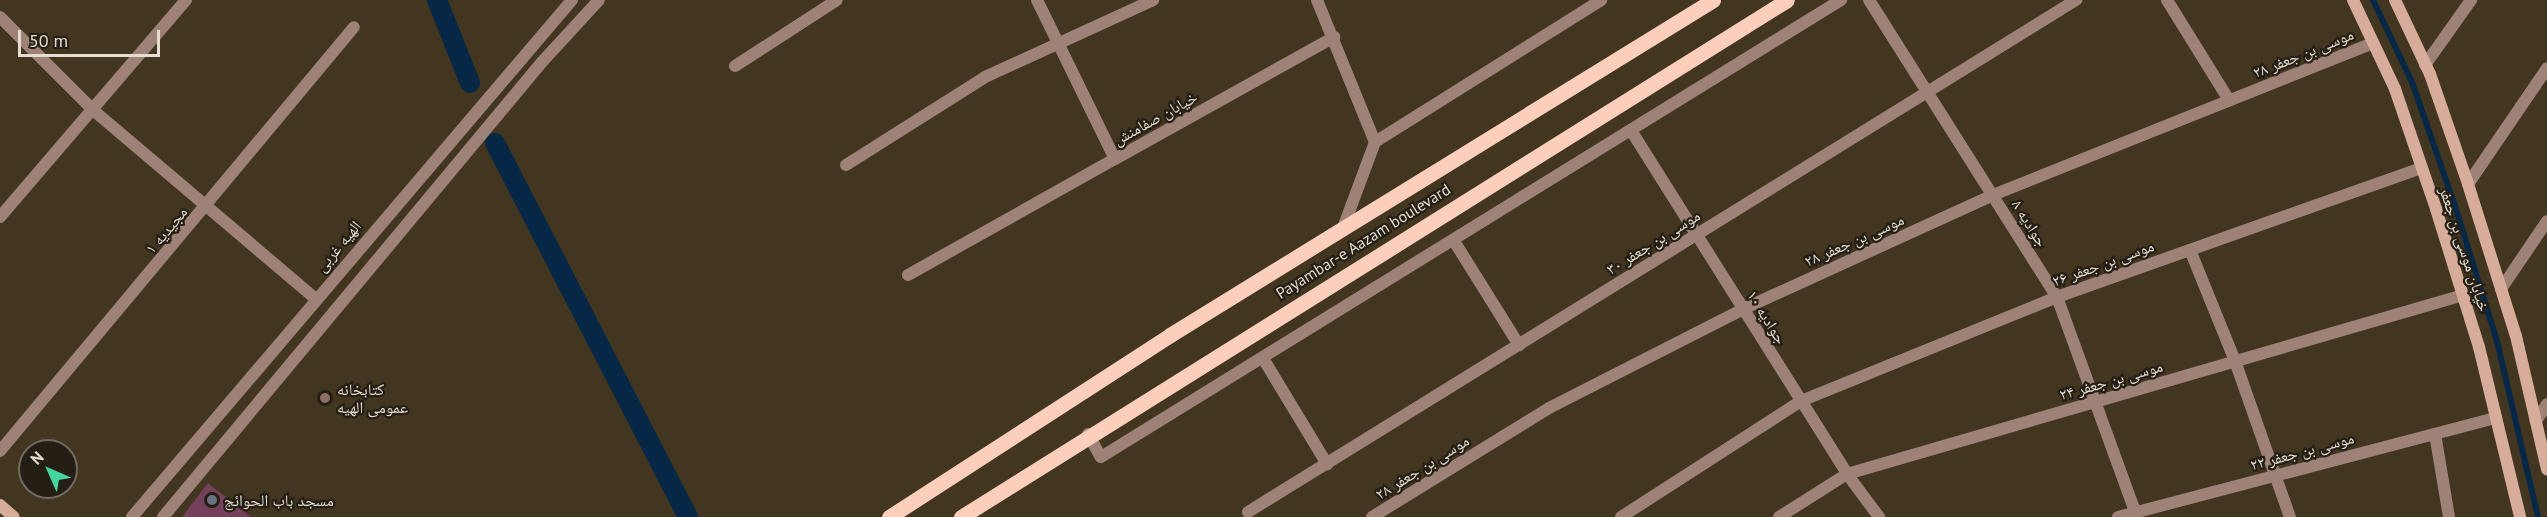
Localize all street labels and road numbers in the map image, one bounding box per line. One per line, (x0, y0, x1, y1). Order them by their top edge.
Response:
street label: موسی بن جعفر ۲۸ (2250, 24, 2356, 82)
street label: خیابان صفامنش (1110, 87, 1200, 149)
street label: Payambar-e Aazam boulevard (1272, 179, 1454, 303)
street label: خیابان موسی بن جعفر (2436, 184, 2494, 314)
street label: جوادیه ۸ (2008, 196, 2052, 250)
street label: مجیدیه ۱ (141, 203, 191, 257)
street label: موسی بن جعفر ۳۰ (1603, 206, 1703, 278)
street label: موسی بن جعفر ۲۸ (1801, 210, 1907, 270)
street label: الهیه غربی (311, 217, 365, 275)
street label: موسی بن جعفر ۲۶ (2050, 236, 2156, 290)
street label: جوادیه ۱۰ (1743, 287, 1791, 347)
street label: موسی بن جعفر ۲۴ (2057, 356, 2165, 404)
street label: موسی بن جعفر ۲۲ (2248, 428, 2356, 474)
street label: موسی بن جعفر ۲۸ (1372, 431, 1472, 503)

